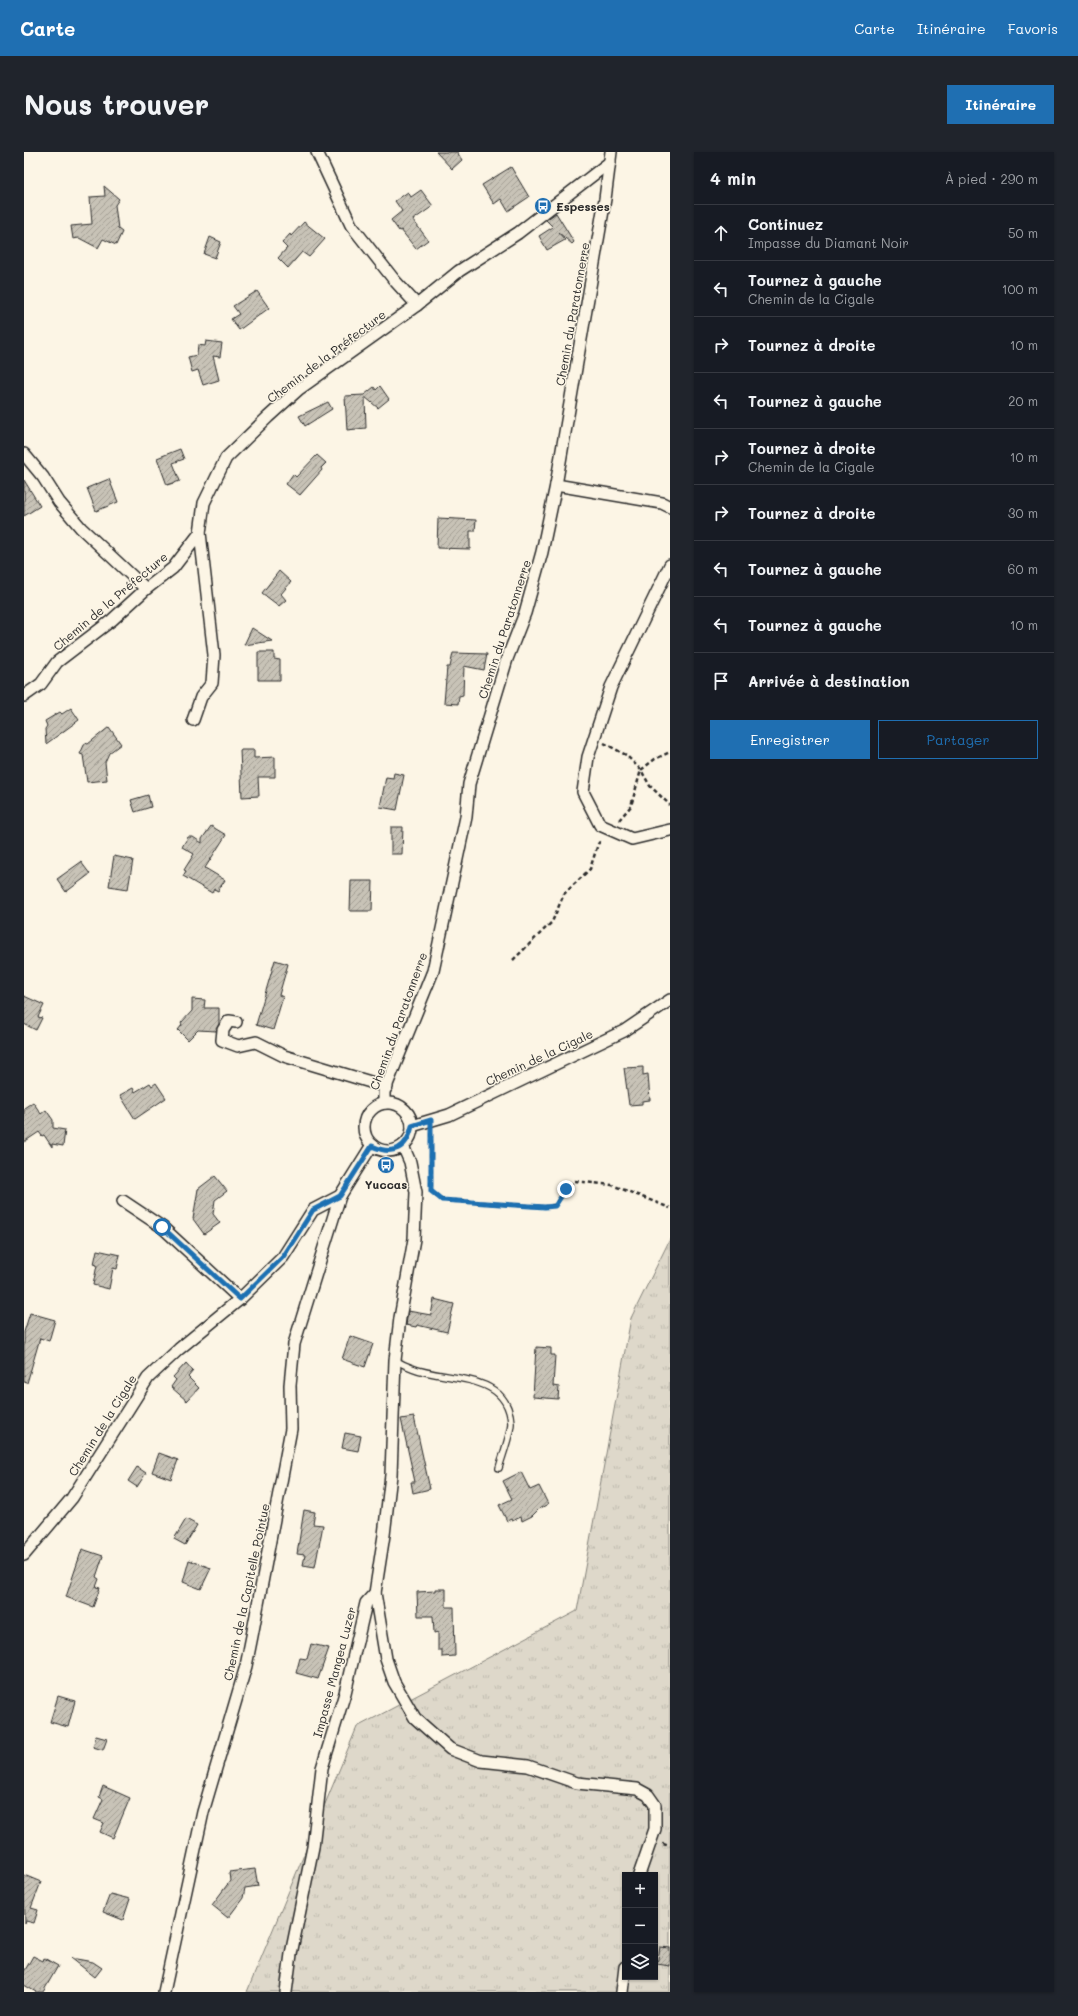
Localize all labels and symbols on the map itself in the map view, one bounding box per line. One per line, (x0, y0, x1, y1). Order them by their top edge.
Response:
bus stop icon: Espesses (533, 196, 553, 216)
place label: Espesses (556, 198, 610, 214)
street label: Chemin du Paratonnerre (551, 241, 593, 387)
street label: Chemin de la Préfecture (263, 306, 389, 406)
street label: Chemin de la Préfecture (49, 548, 171, 654)
street label: Chemin du Paratonnerre (474, 557, 534, 701)
street label: Chemin du Paratonnerre (366, 950, 430, 1092)
street label: Chemin de la Cigale (483, 1025, 595, 1089)
bus stop icon: Yuccas (376, 1155, 396, 1175)
place label: Yuccas (365, 1176, 407, 1192)
route end (557, 1180, 575, 1198)
route start (153, 1218, 171, 1236)
street label: Chemin de la Cigale (64, 1371, 140, 1479)
street label: Chemin de la Capitelle Pointue (219, 1502, 273, 1682)
street label: Impasse Mangea Luzer (309, 1605, 359, 1739)

